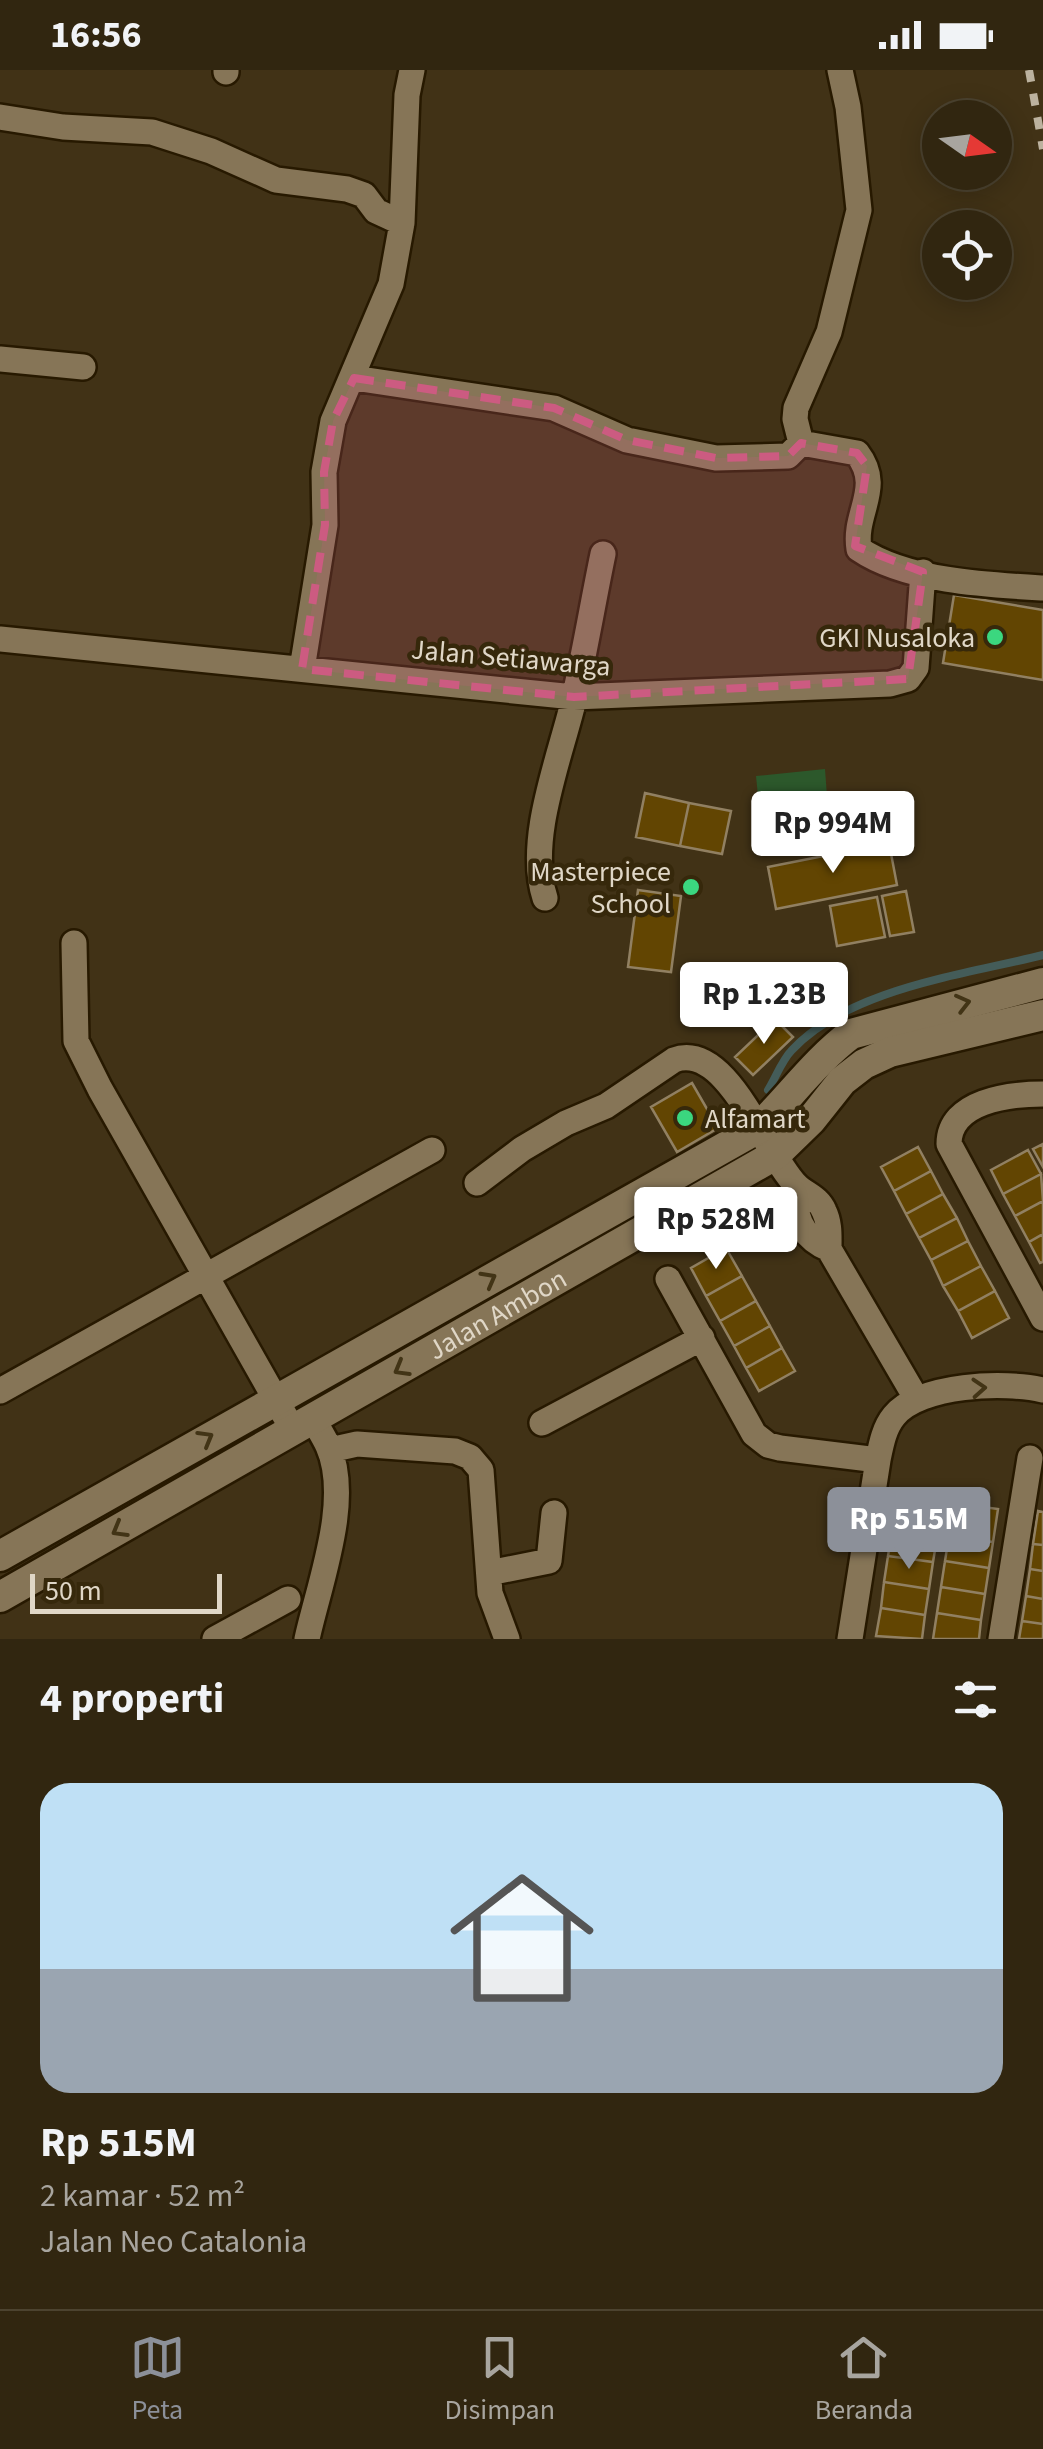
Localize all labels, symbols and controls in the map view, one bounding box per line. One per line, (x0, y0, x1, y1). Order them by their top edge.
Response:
text: 16:56 (50, 8, 142, 62)
north arrow (922, 100, 1012, 190)
map controls (922, 100, 1012, 300)
button: locate (922, 210, 1012, 300)
place label: GKI Nusaloka (819, 618, 975, 658)
marker: GKI Nusaloka (984, 626, 1006, 648)
street label: Jalan Setiawarga (410, 629, 612, 687)
pin: Rp 994M (741, 791, 925, 876)
text: Rp 994M (773, 800, 893, 846)
place label: Masterpiece School (530, 852, 671, 924)
marker: Masterpiece School (680, 876, 702, 898)
pin: Rp 1.23B (661, 962, 867, 1047)
text: Rp 1.23B (702, 971, 826, 1017)
one-way arrow (954, 994, 971, 1015)
place label: Alfamart (705, 1099, 806, 1139)
marker: Alfamart (674, 1107, 696, 1129)
pin: Rp 528M (624, 1187, 808, 1272)
text: Rp 528M (656, 1196, 776, 1242)
street label: Jalan Ambon (420, 1259, 574, 1370)
one-way arrow (479, 1271, 497, 1291)
one-way arrow (394, 1356, 412, 1376)
one-way arrow (972, 1377, 988, 1399)
one-way arrow (195, 1431, 213, 1451)
pin: Rp 515M (817, 1487, 1001, 1572)
text: Rp 515M (849, 1496, 969, 1542)
one-way arrow (111, 1517, 129, 1537)
scale bar (30, 1569, 222, 1614)
text: 50 m (45, 1571, 102, 1611)
text: 4 properti (40, 1669, 224, 1729)
icon: filters (948, 1672, 1003, 1727)
icon: home (432, 1848, 612, 2028)
text: Rp 515M (40, 2113, 197, 2173)
text: 2 kamar · 52 m² (40, 2173, 245, 2219)
text: Jalan Neo Catalonia (40, 2219, 307, 2265)
tab: Peta (130, 2330, 185, 2430)
tab: Disimpan (444, 2330, 555, 2430)
tab: Beranda (815, 2330, 913, 2430)

